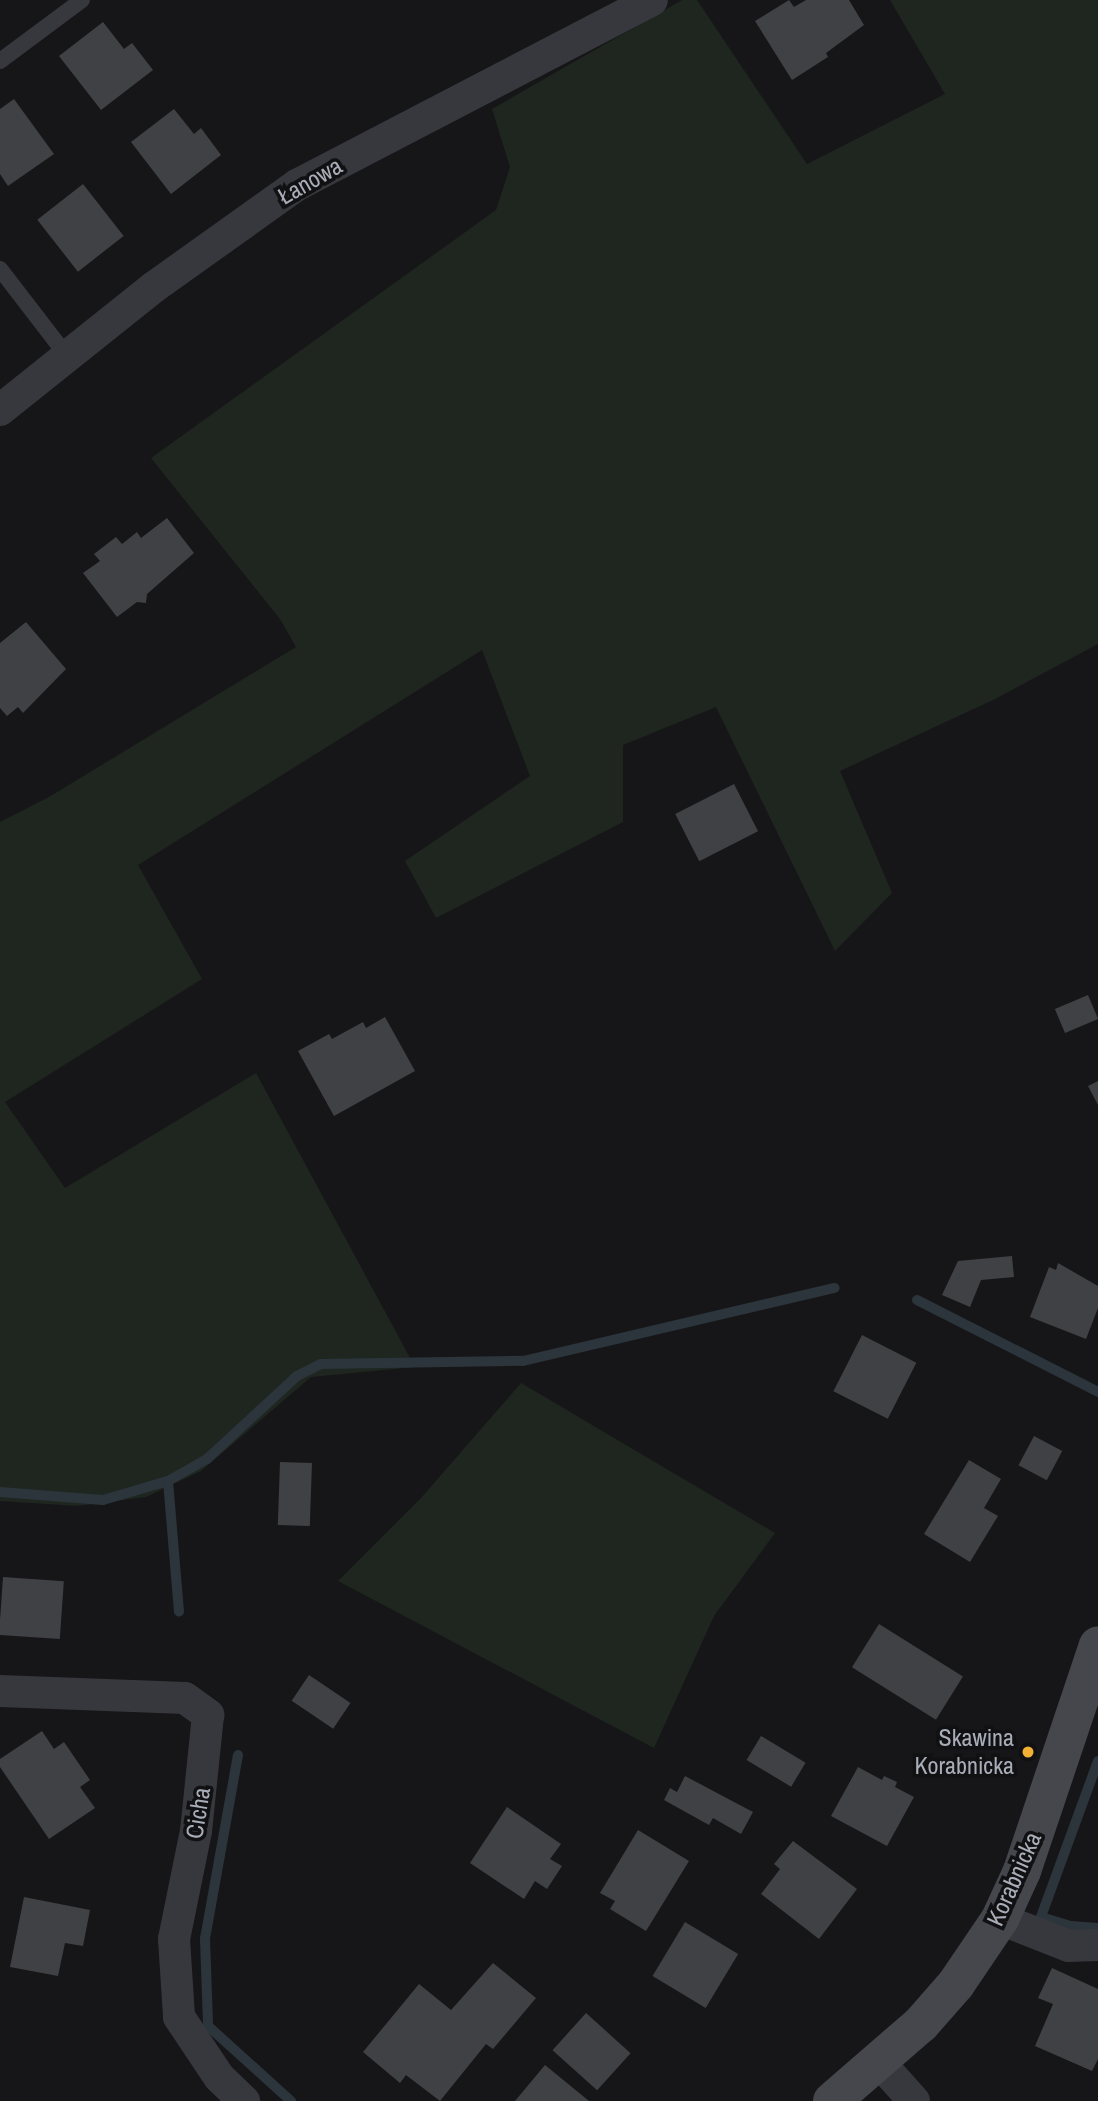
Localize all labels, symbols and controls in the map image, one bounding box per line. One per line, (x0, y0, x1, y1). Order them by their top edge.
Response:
street label: Łanowa (273, 151, 347, 211)
place label: Skawina Korabnicka (914, 1724, 1014, 1780)
marker: Skawina Korabnicka (1020, 1744, 1036, 1760)
street label: Cicha (180, 1785, 216, 1841)
street label: Korabnicka (981, 1828, 1047, 1930)

